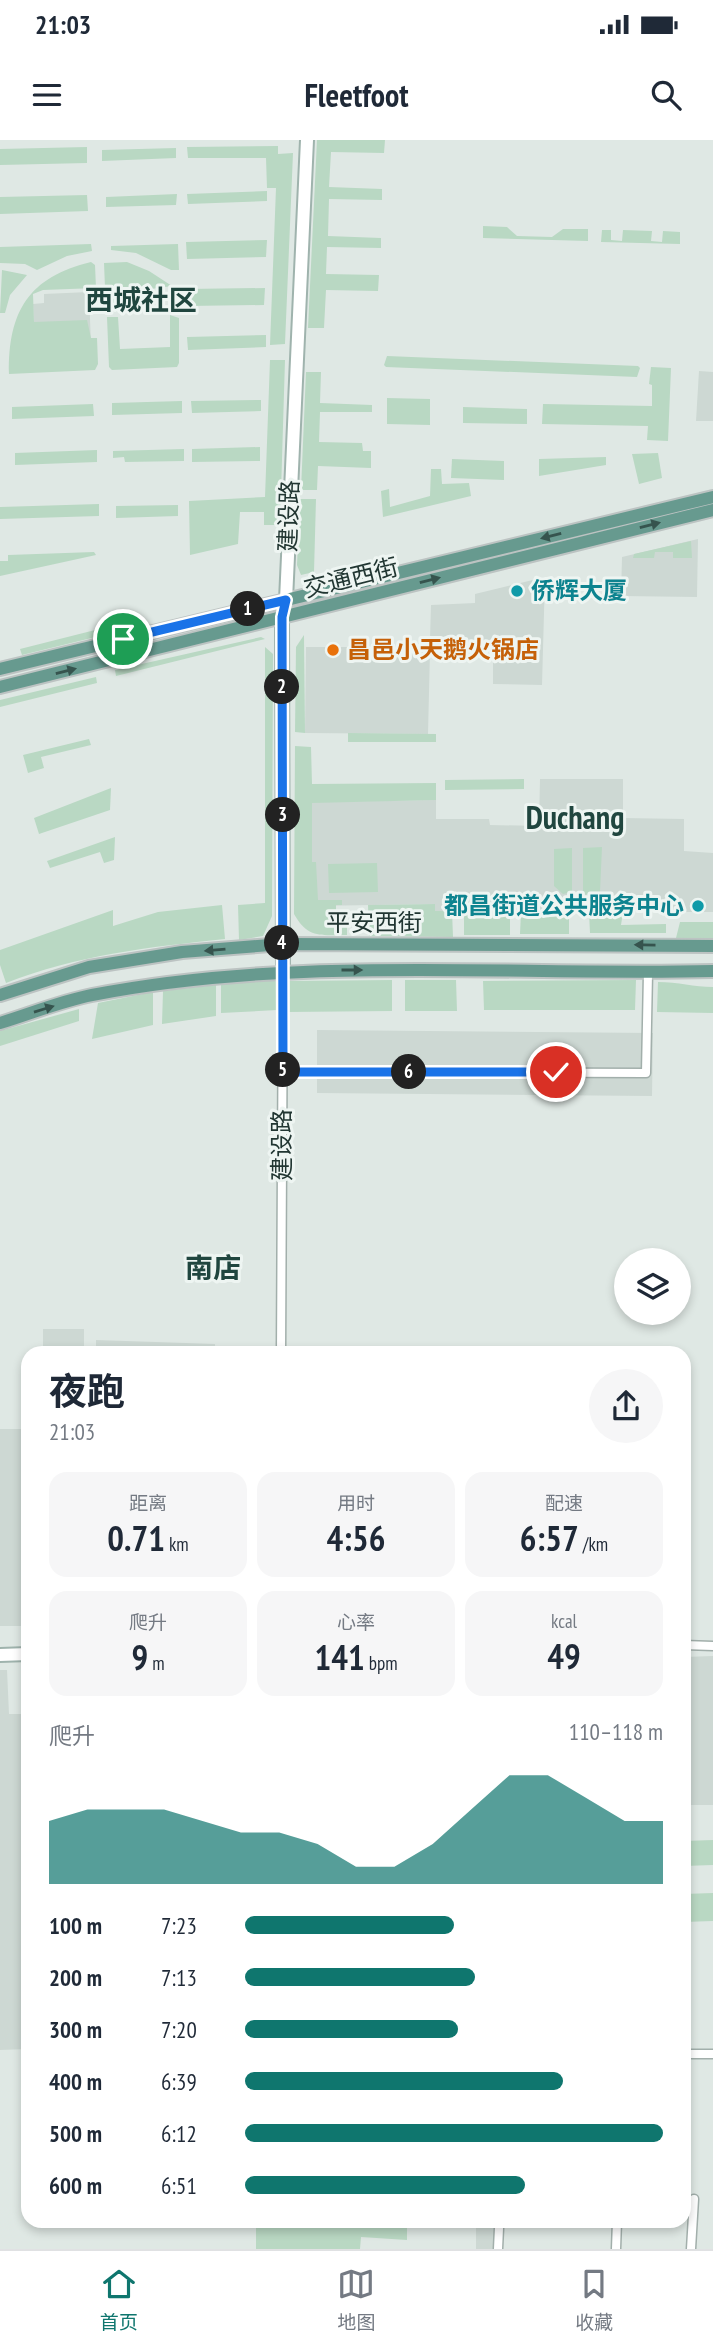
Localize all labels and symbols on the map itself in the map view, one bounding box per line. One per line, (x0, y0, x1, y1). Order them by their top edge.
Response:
district label: 西城社区 (85, 281, 197, 318)
street label: 建设路 (272, 479, 305, 553)
one-way arrow (640, 519, 662, 530)
one-way arrow (540, 531, 562, 542)
street label: 交通西街 (301, 551, 401, 604)
one-way arrow (419, 574, 441, 585)
place label: 侨辉大厦 (531, 575, 627, 606)
marker: 侨辉大厦 (509, 583, 525, 599)
pin: 1 (230, 592, 266, 626)
pin (93, 609, 153, 669)
place label: 昌邑小天鹅火锅店 (347, 634, 539, 665)
marker: 昌邑小天鹅火锅店 (325, 642, 341, 658)
one-way arrow (55, 665, 77, 676)
pin: 2 (264, 670, 300, 704)
district label: Duchang (526, 796, 624, 838)
pin: 3 (266, 798, 300, 832)
place label: 都昌街道公共服务中心 (444, 890, 684, 921)
marker: 都昌街道公共服务中心 (690, 898, 706, 914)
street label: 平安西街 (326, 907, 422, 938)
pin: 4 (264, 926, 300, 960)
one-way arrow (634, 939, 656, 950)
one-way arrow (203, 945, 225, 956)
one-way arrow (341, 964, 363, 976)
one-way arrow (34, 1004, 55, 1014)
pin (526, 1042, 586, 1102)
pin: 5 (266, 1052, 300, 1088)
pin: 6 (392, 1054, 426, 1090)
street label: 建设路 (266, 1109, 297, 1181)
district label: 南店 (185, 1249, 241, 1286)

